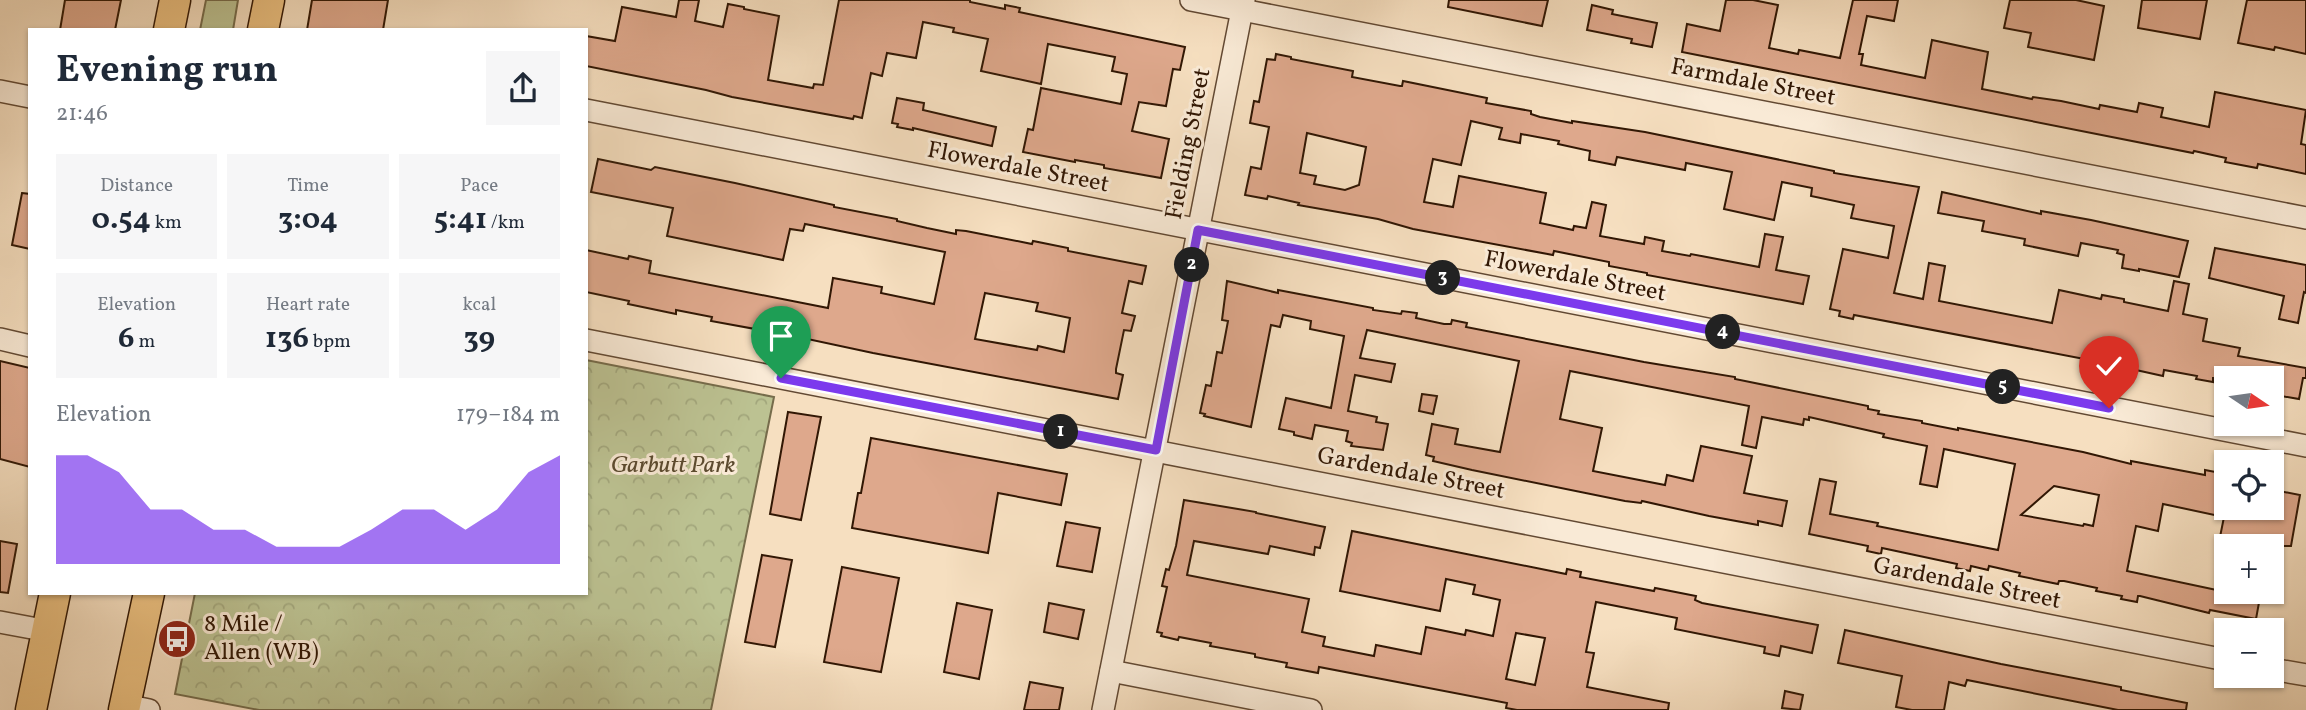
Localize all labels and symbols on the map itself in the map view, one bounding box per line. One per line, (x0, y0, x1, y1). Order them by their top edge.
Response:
street label: Farmdale Street (1668, 50, 1838, 116)
street label: Fielding Street (1158, 65, 1220, 223)
street label: Flowerdale Street (924, 134, 1112, 202)
street label: Flowerdale Street (1481, 243, 1669, 311)
pin: 2 (1174, 247, 1210, 282)
pin: 3 (1426, 260, 1460, 296)
pin (751, 306, 811, 378)
pin: 4 (1706, 314, 1740, 350)
pin (2079, 336, 2139, 408)
north arrow (2214, 366, 2284, 436)
pin: 5 (1986, 370, 2021, 404)
pin: 1 (1044, 414, 1078, 450)
street label: Gardendale Street (1314, 439, 1508, 509)
park label: Garbutt Park (611, 449, 735, 483)
street label: Gardendale Street (1870, 549, 2064, 619)
place label: 8 Mile / Allen (WB) (204, 608, 319, 670)
bus stop icon: 8 Mile / Allen (WB) (156, 618, 198, 660)

